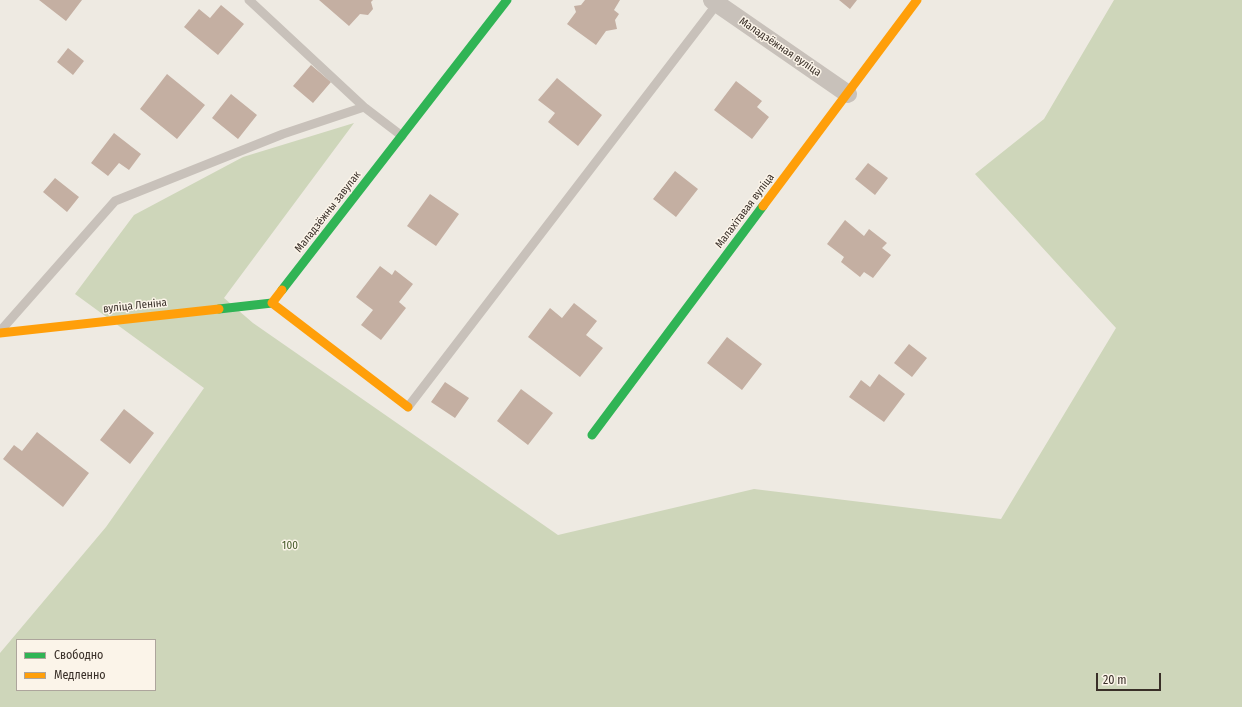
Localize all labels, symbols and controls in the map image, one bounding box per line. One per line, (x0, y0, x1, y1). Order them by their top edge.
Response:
street label: Маладзёжная вуліца (736, 15, 824, 79)
street label: Маладзёжны завулак (292, 169, 364, 255)
street label: Малахітавая вуліца (713, 171, 777, 251)
street label: вуліца Леніна (102, 296, 168, 316)
park label: 100 (282, 539, 298, 553)
legend (16, 639, 156, 691)
text: Свободно (54, 648, 103, 662)
scale bar (1098, 665, 1163, 691)
text: Медленно (54, 668, 106, 682)
text: 20 m (1103, 673, 1127, 687)

